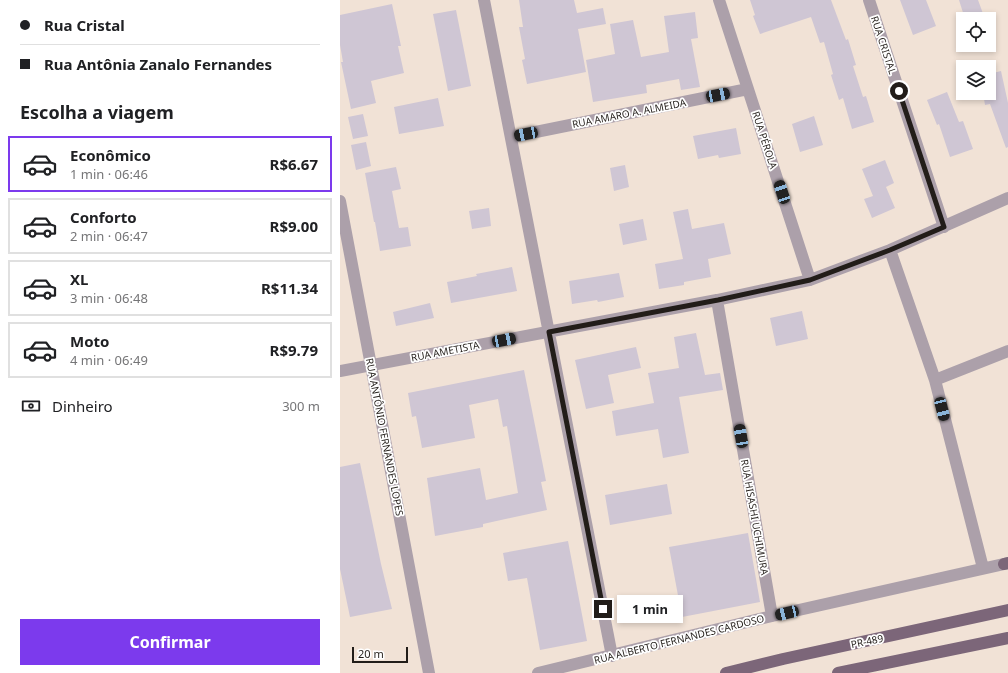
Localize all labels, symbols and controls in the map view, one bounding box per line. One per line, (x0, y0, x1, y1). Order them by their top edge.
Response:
map controls (956, 12, 996, 100)
button: locate (956, 12, 996, 52)
street label: RUA CRISTAL (868, 14, 900, 76)
text: Rua Cristal (44, 15, 125, 35)
text: Rua Antônia Zanalo Fernandes (44, 54, 272, 74)
button: layers (956, 60, 996, 100)
route start (890, 82, 908, 100)
car (705, 87, 731, 103)
street label: RUA AMARO A. ALMEIDA (571, 95, 688, 131)
text: Escolha a viagem (20, 100, 174, 124)
street label: RUA PÉROLA (749, 109, 781, 171)
car (513, 126, 539, 142)
text: Econômico (70, 145, 151, 165)
icon: car (22, 146, 58, 182)
text: R$6.67 (270, 154, 318, 174)
text: 1 min · 06:46 (70, 165, 148, 183)
car (773, 179, 791, 205)
text: Conforto (70, 207, 137, 227)
icon: car (22, 208, 58, 244)
text: R$9.00 (270, 216, 318, 236)
text: 2 min · 06:47 (70, 227, 148, 245)
text: XL (70, 269, 88, 289)
icon: car (22, 270, 58, 306)
text: R$11.34 (261, 278, 318, 298)
text: 3 min · 06:48 (70, 289, 148, 307)
text: Moto (70, 331, 109, 351)
icon: car (22, 332, 58, 368)
car (491, 332, 517, 348)
street label: RUA AMETISTA (410, 337, 481, 364)
text: R$9.79 (270, 340, 318, 360)
text: 4 min · 06:49 (70, 351, 148, 369)
street label: RUA ANTÔNIO FERNANDES LOPES (363, 357, 407, 518)
icon: cash (20, 395, 42, 417)
text: Dinheiro (52, 396, 113, 416)
car (933, 396, 951, 422)
text: 300 m (282, 397, 320, 415)
car (733, 423, 749, 449)
street label: RUA HISASHI UCHIMURA (738, 458, 772, 577)
callout: 1 min (617, 595, 683, 623)
route end (594, 600, 612, 618)
text: 1 min (632, 600, 668, 618)
car (774, 604, 800, 622)
street label: RUA ALBERTO FERNANDES CARDOSO (592, 611, 766, 667)
button: Confirmar (20, 619, 320, 665)
street label: PR-489 (850, 631, 885, 651)
scale bar (352, 645, 408, 664)
text: 20 m (358, 646, 384, 661)

